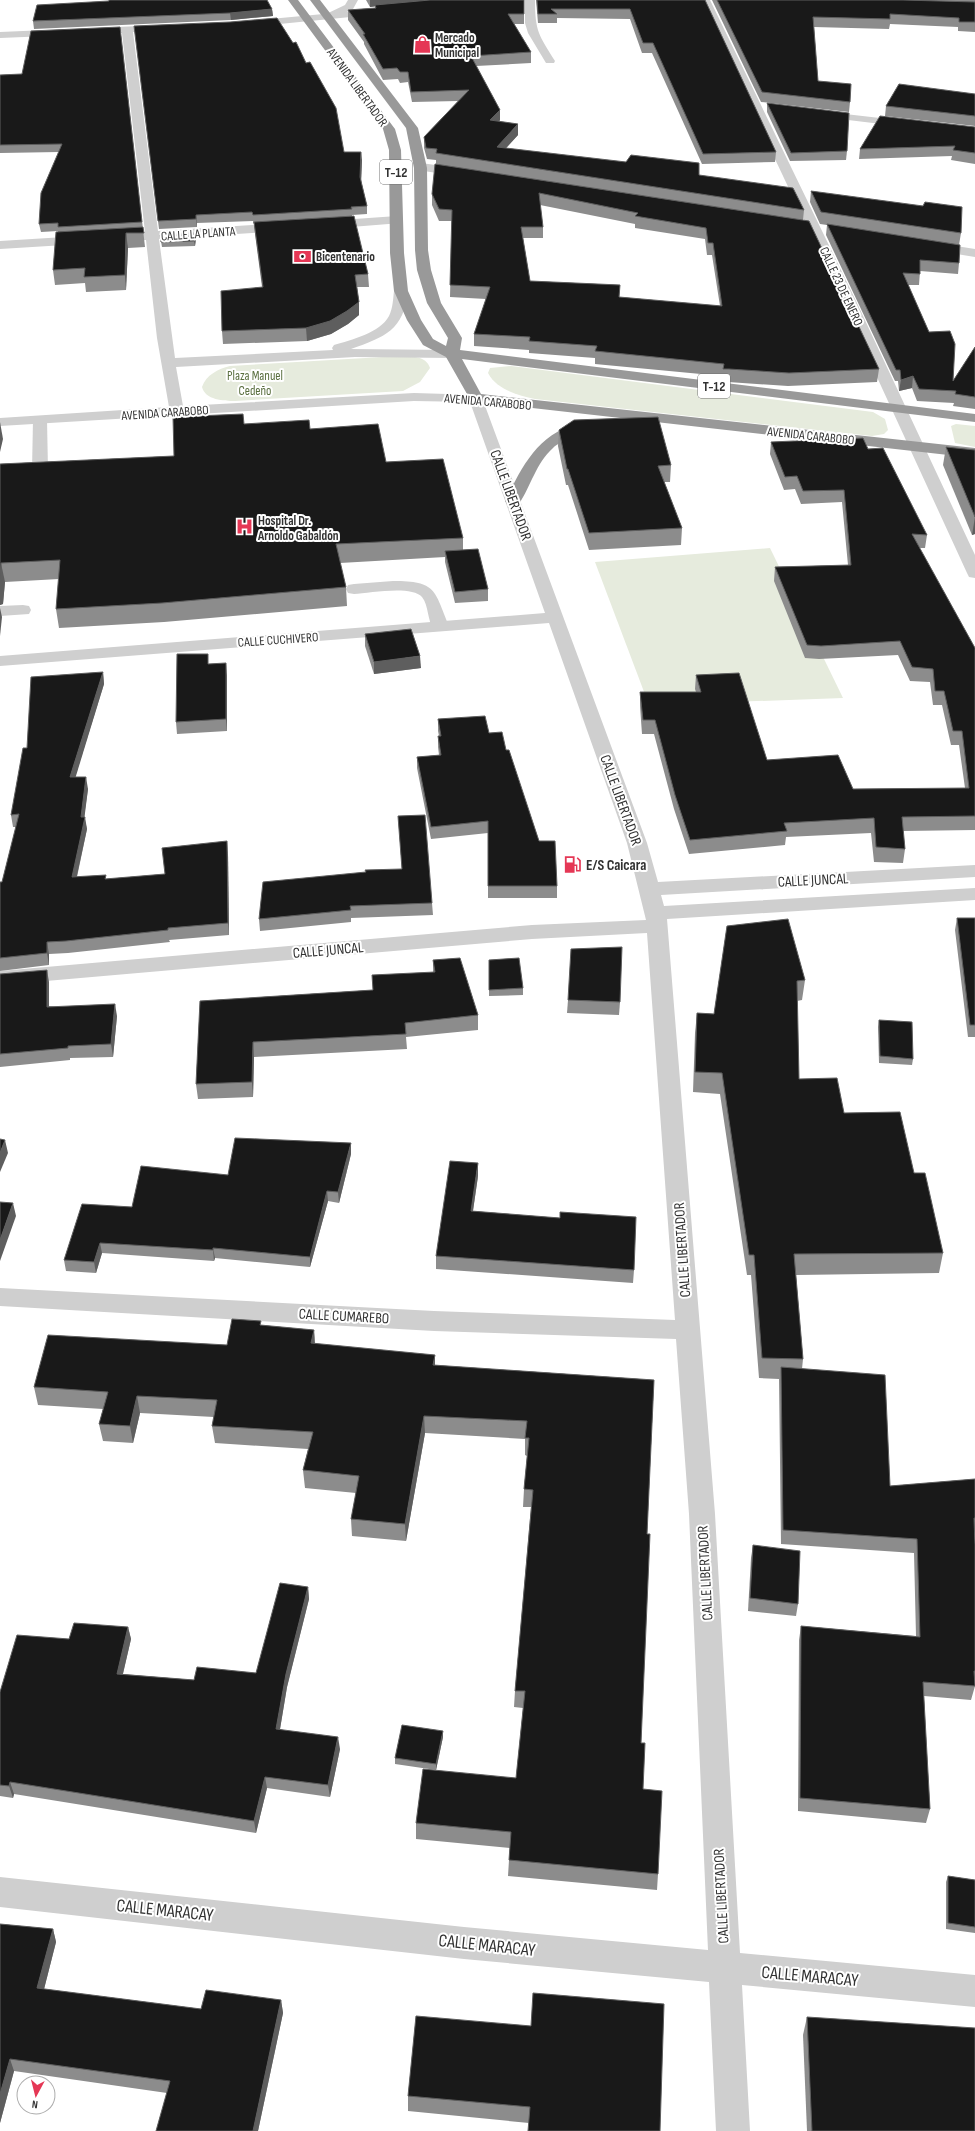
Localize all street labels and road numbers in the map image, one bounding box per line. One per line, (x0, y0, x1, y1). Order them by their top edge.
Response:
street label: AVENIDA LIBERTADOR (323, 44, 391, 130)
road number: T-12 (380, 160, 412, 184)
street label: CALLE LA PLANTA (160, 223, 236, 245)
street label: CALLE 23 DE ENERO (816, 244, 866, 328)
road number: T-12 (698, 374, 730, 398)
street label: AVENIDA CARABOBO (443, 390, 532, 414)
street label: AVENIDA CARABOBO (120, 402, 209, 424)
street label: AVENIDA CARABOBO (766, 423, 855, 449)
street label: CALLE LIBERTADOR (485, 447, 536, 543)
street label: CALLE CUCHIVERO (237, 629, 319, 651)
street label: CALLE LIBERTADOR (595, 752, 646, 848)
street label: CALLE JUNCAL (777, 869, 849, 892)
street label: CALLE JUNCAL (292, 938, 365, 963)
street label: CALLE LIBERTADOR (670, 1202, 695, 1298)
street label: CALLE CUMAREBO (298, 1305, 390, 1328)
street label: CALLE LIBERTADOR (694, 1525, 717, 1621)
street label: CALLE LIBERTADOR (710, 1848, 733, 1944)
street label: CALLE MARACAY (115, 1895, 215, 1926)
street label: CALLE MARACAY (437, 1930, 537, 1961)
street label: CALLE MARACAY (761, 1962, 860, 1991)

